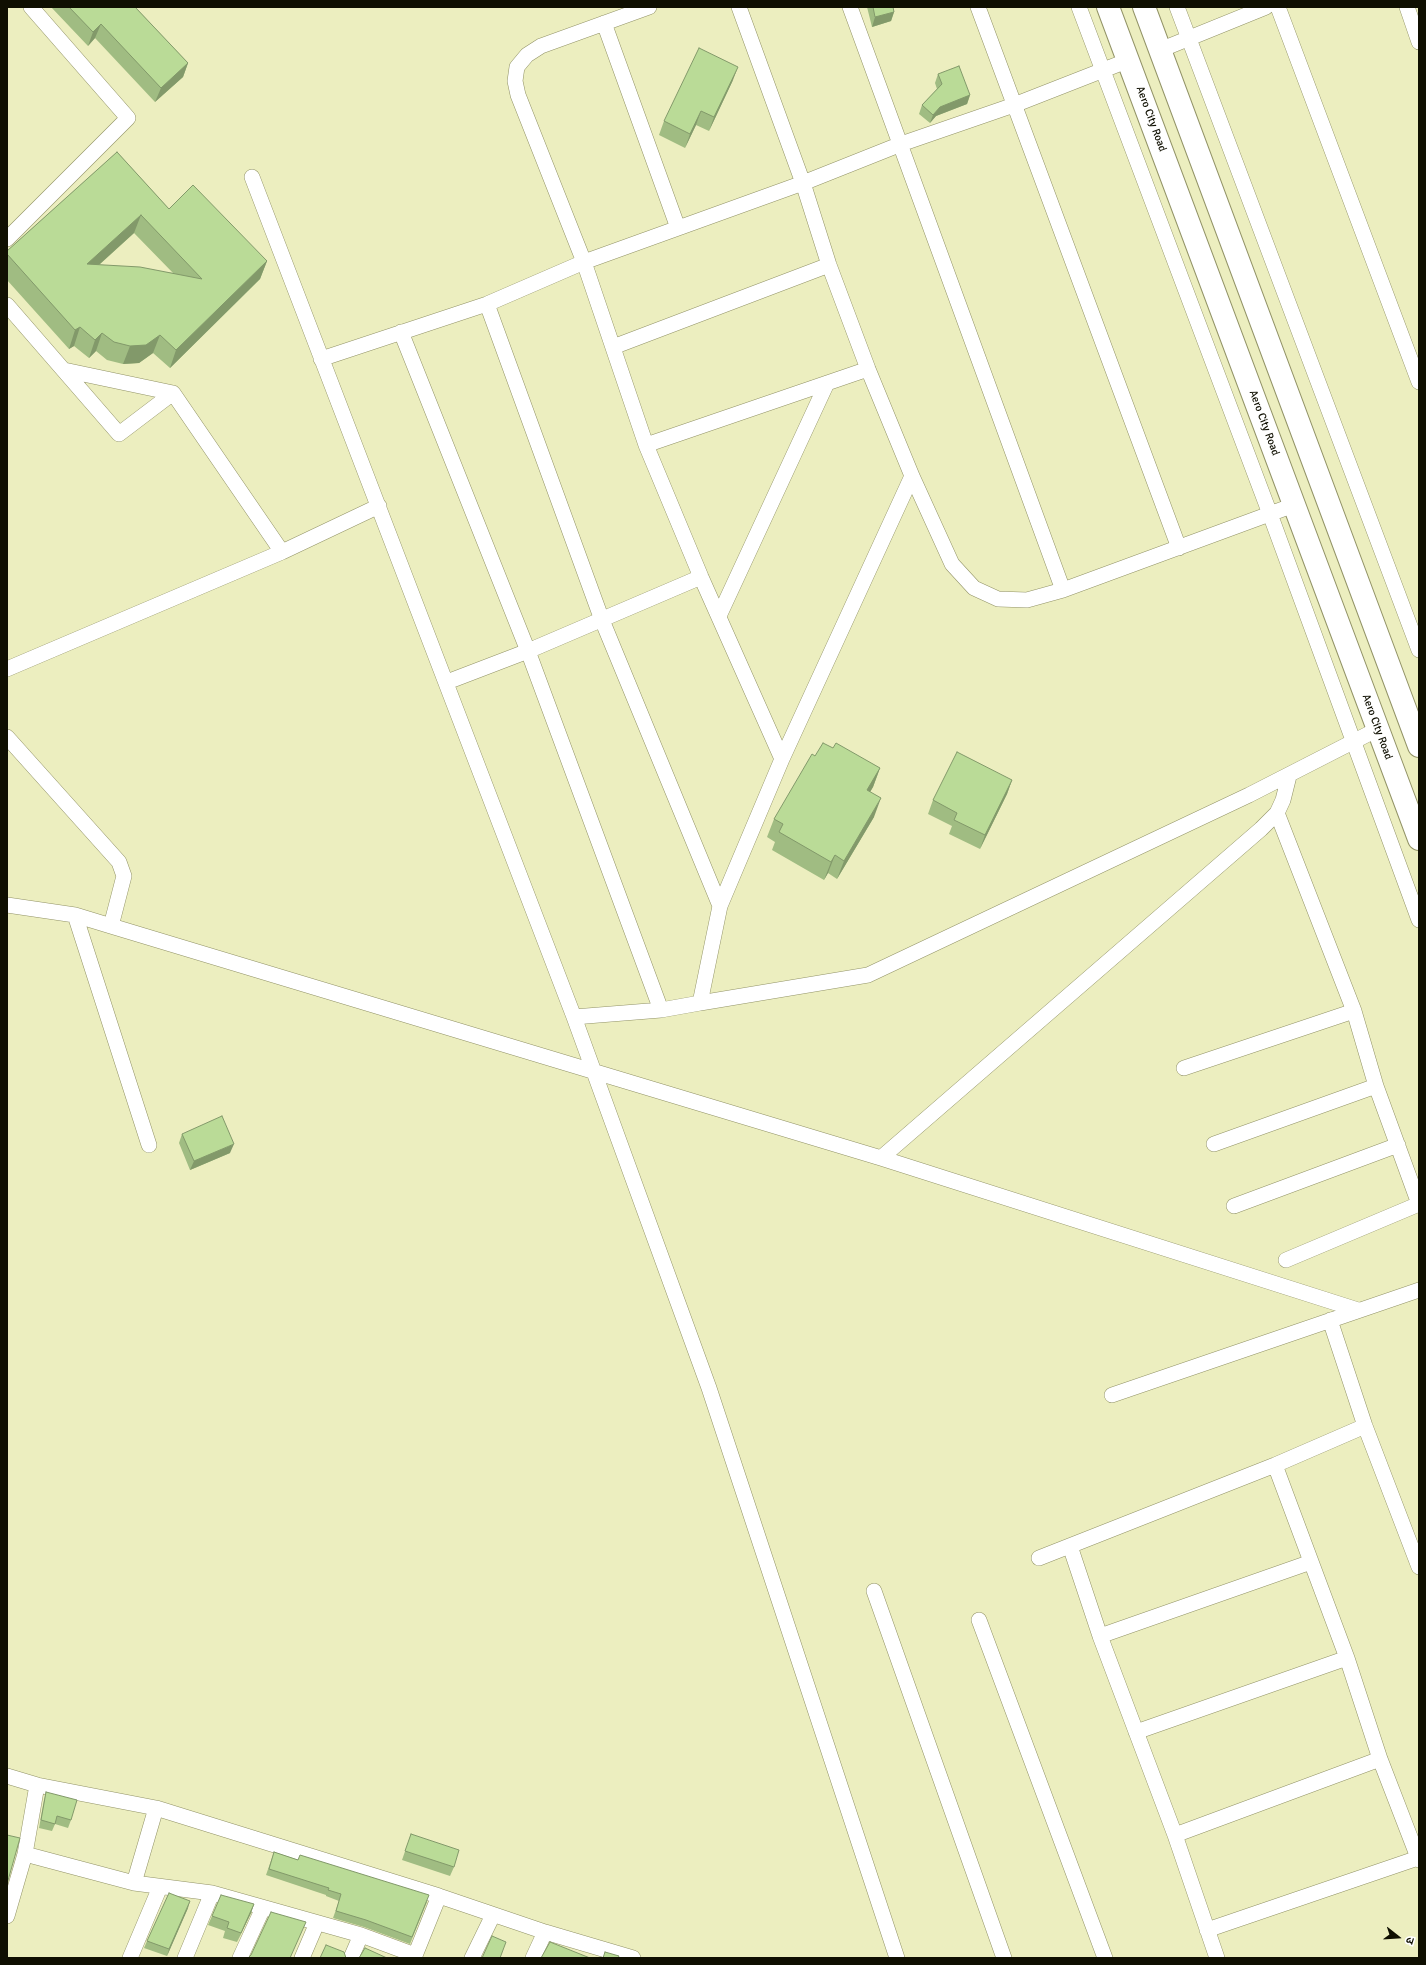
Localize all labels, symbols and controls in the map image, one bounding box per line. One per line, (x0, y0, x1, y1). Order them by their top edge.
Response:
street label: Aero City Road (1133, 84, 1169, 154)
street label: Aero City Road (1246, 388, 1282, 458)
street label: Aero City Road (1359, 692, 1395, 762)
north arrow (1378, 1917, 1418, 1957)
text: उ (1403, 1936, 1417, 1946)

